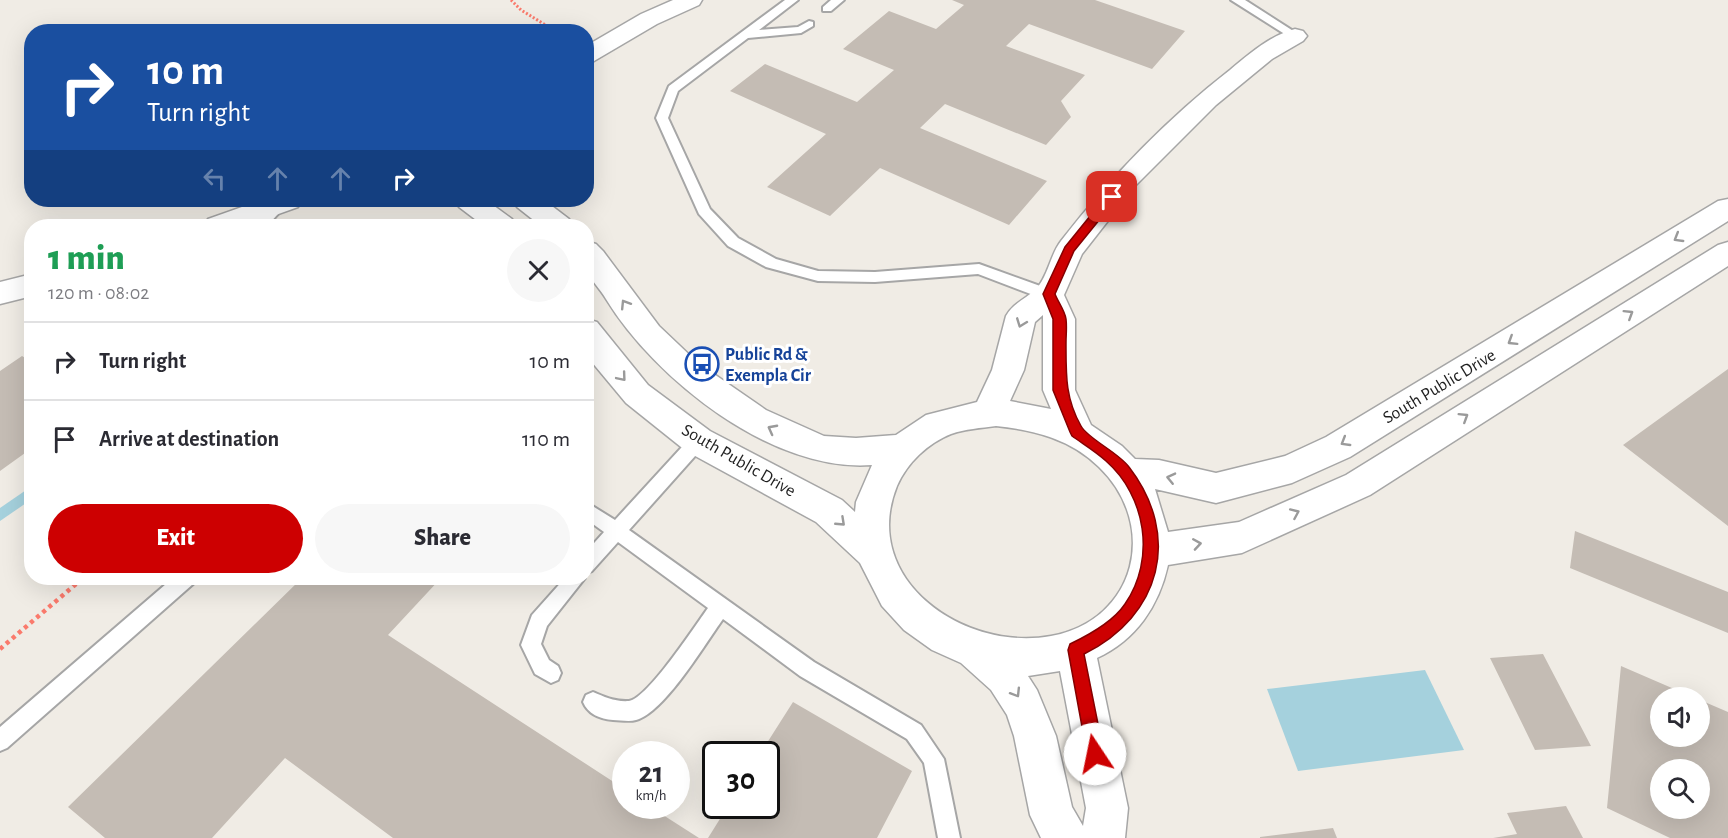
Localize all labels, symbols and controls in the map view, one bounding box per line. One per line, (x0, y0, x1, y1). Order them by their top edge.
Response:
icon: right (48, 48, 126, 126)
text: 10 m (147, 50, 224, 92)
text: Turn right (147, 99, 250, 126)
icon: left (198, 162, 231, 195)
icon: ahead (261, 162, 294, 195)
icon: ahead (324, 162, 357, 195)
icon: right (387, 162, 420, 195)
pin (1086, 171, 1137, 222)
icon: arrive (1095, 180, 1128, 213)
one-way arrow (1674, 231, 1684, 242)
button: close (507, 239, 570, 302)
text: 1 min (48, 240, 125, 276)
text: 120 m · 08:02 (48, 283, 149, 303)
one-way arrow (621, 300, 633, 310)
one-way arrow (1623, 310, 1634, 321)
one-way arrow (1016, 317, 1028, 328)
one-way arrow (1508, 334, 1518, 346)
icon: right (48, 345, 81, 378)
bus stop icon: Public Rd & Exempla Cir (684, 346, 720, 382)
place label: Public Rd & Exempla Cir (725, 346, 812, 385)
street label: South Public Drive (1380, 346, 1499, 428)
text: Turn right (99, 350, 186, 372)
text: 10 m (530, 350, 570, 372)
one-way arrow (615, 370, 626, 381)
one-way arrow (1458, 414, 1469, 425)
street label: South Public Drive (679, 421, 798, 501)
icon: arrive (48, 423, 81, 456)
one-way arrow (768, 425, 778, 436)
text: Arrive at destination (99, 428, 279, 450)
text: 110 m (522, 428, 570, 450)
one-way arrow (1341, 435, 1351, 446)
one-way arrow (1166, 472, 1176, 485)
button: Exit (48, 504, 303, 573)
button: Share (315, 504, 570, 573)
one-way arrow (1289, 508, 1300, 520)
one-way arrow (834, 515, 844, 526)
one-way arrow (1191, 538, 1201, 551)
one-way arrow (1008, 686, 1019, 697)
map controls (1650, 687, 1710, 819)
button: sound (1650, 687, 1710, 747)
position arrow (1063, 722, 1127, 786)
speed limit sign: 30 (702, 741, 780, 819)
text: 21 (639, 758, 663, 788)
button: search (1650, 759, 1710, 819)
text: km/h (636, 788, 666, 803)

